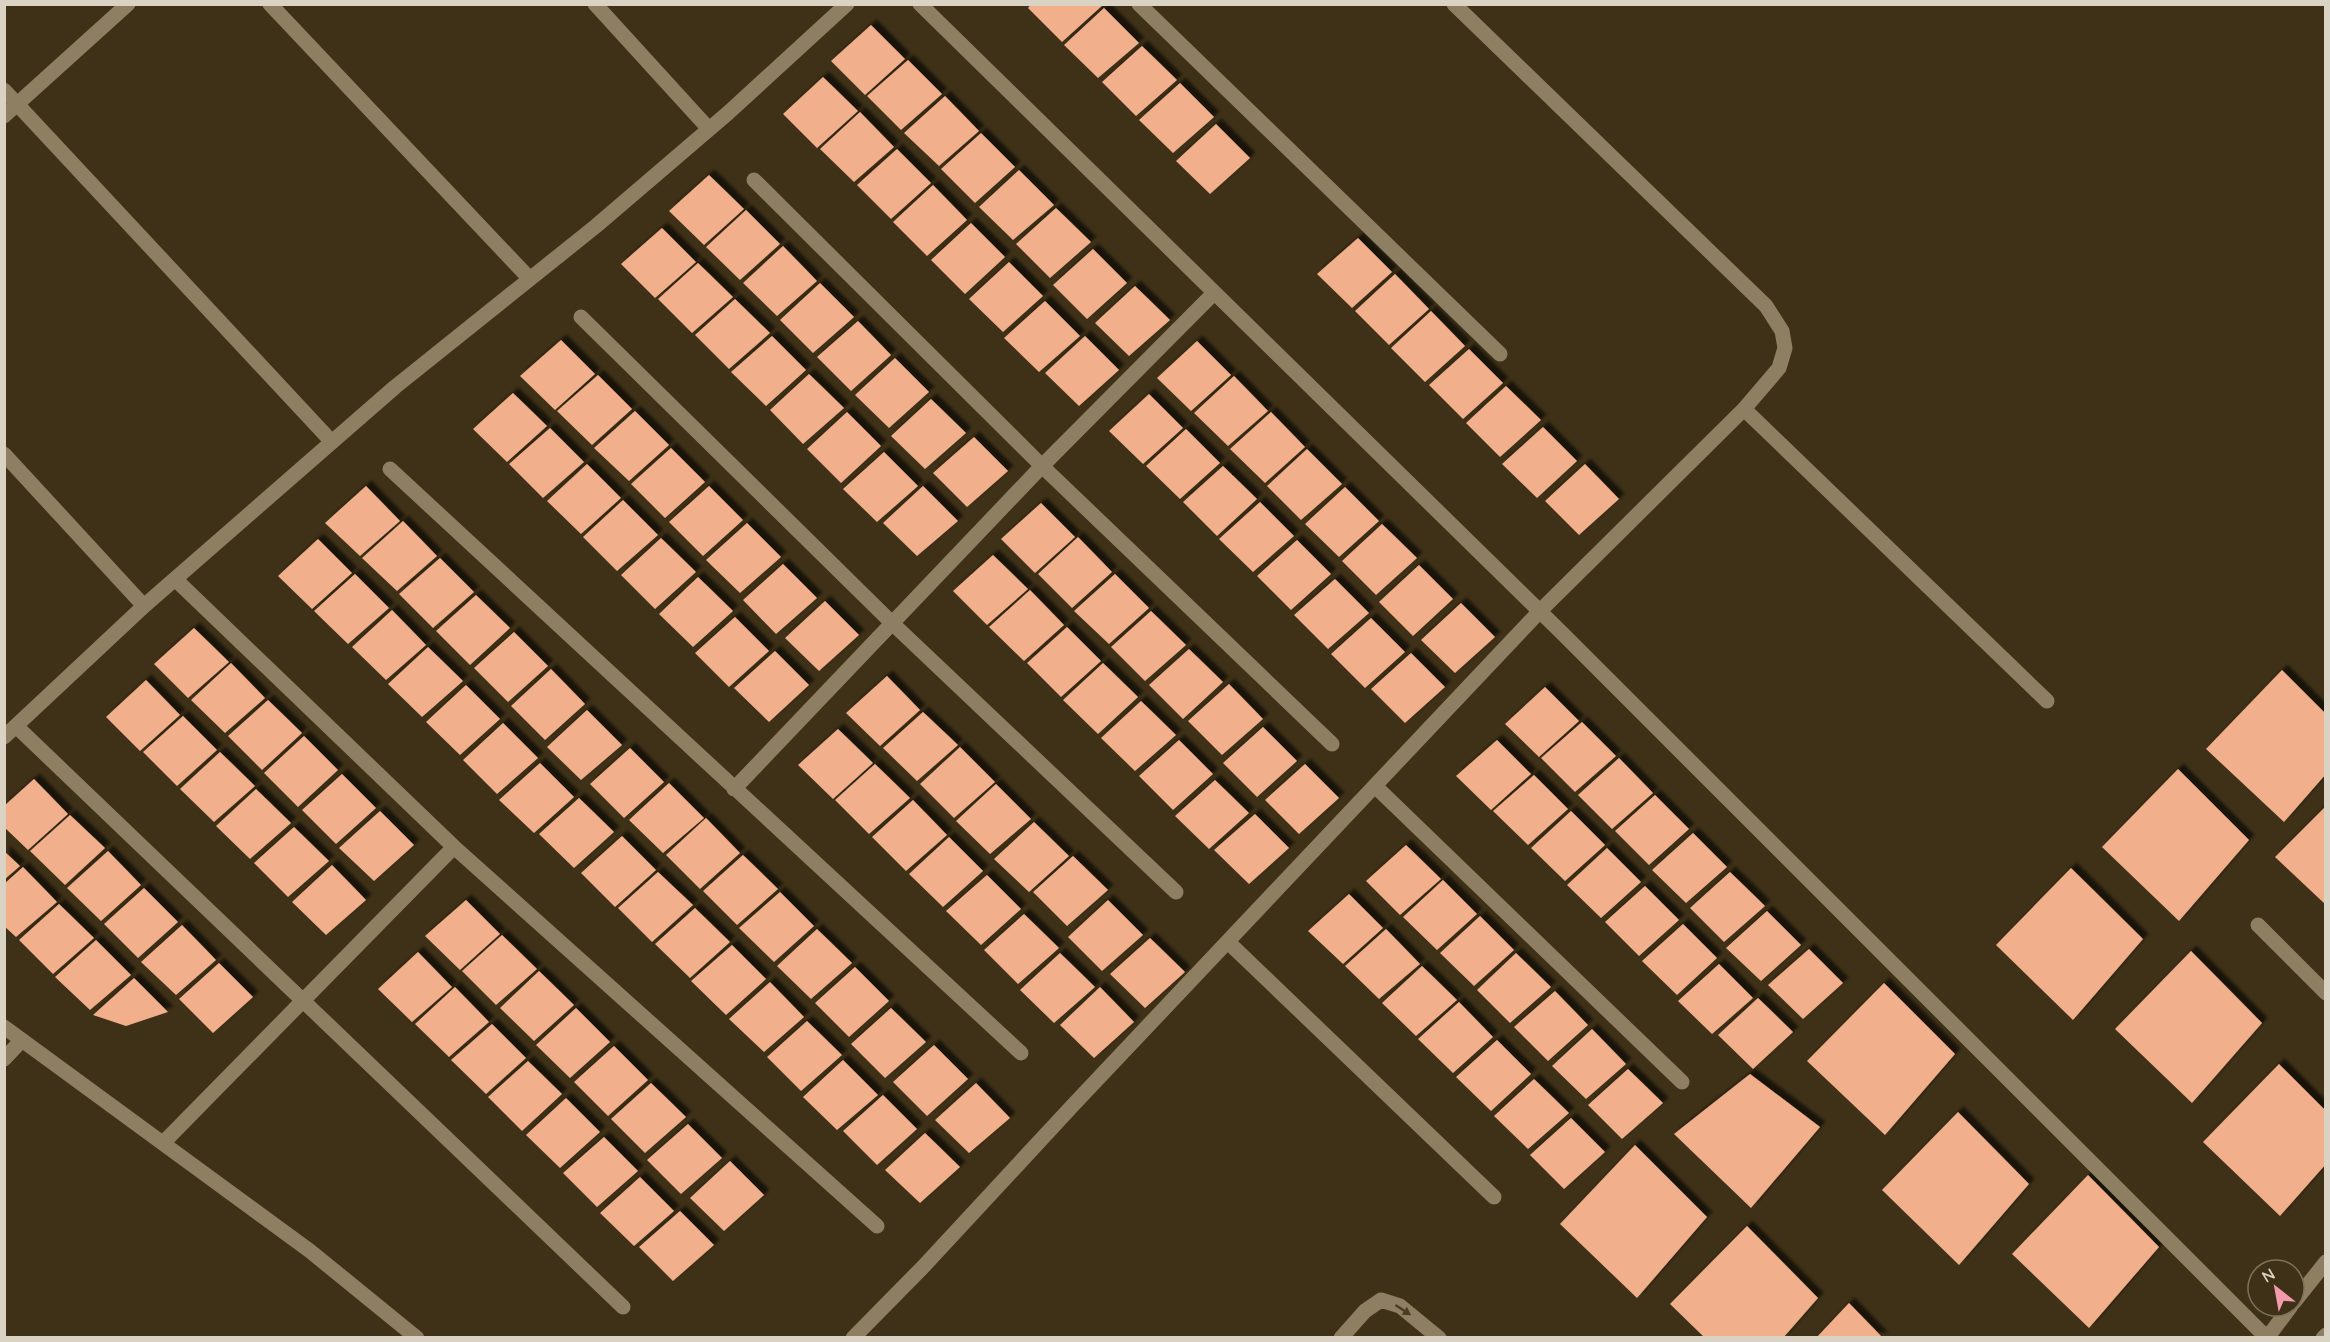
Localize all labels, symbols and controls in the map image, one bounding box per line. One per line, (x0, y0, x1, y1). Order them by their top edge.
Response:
north arrow (2246, 1258, 2306, 1318)
text: N (2258, 1264, 2278, 1287)
one-way arrow (1395, 1304, 1411, 1315)

